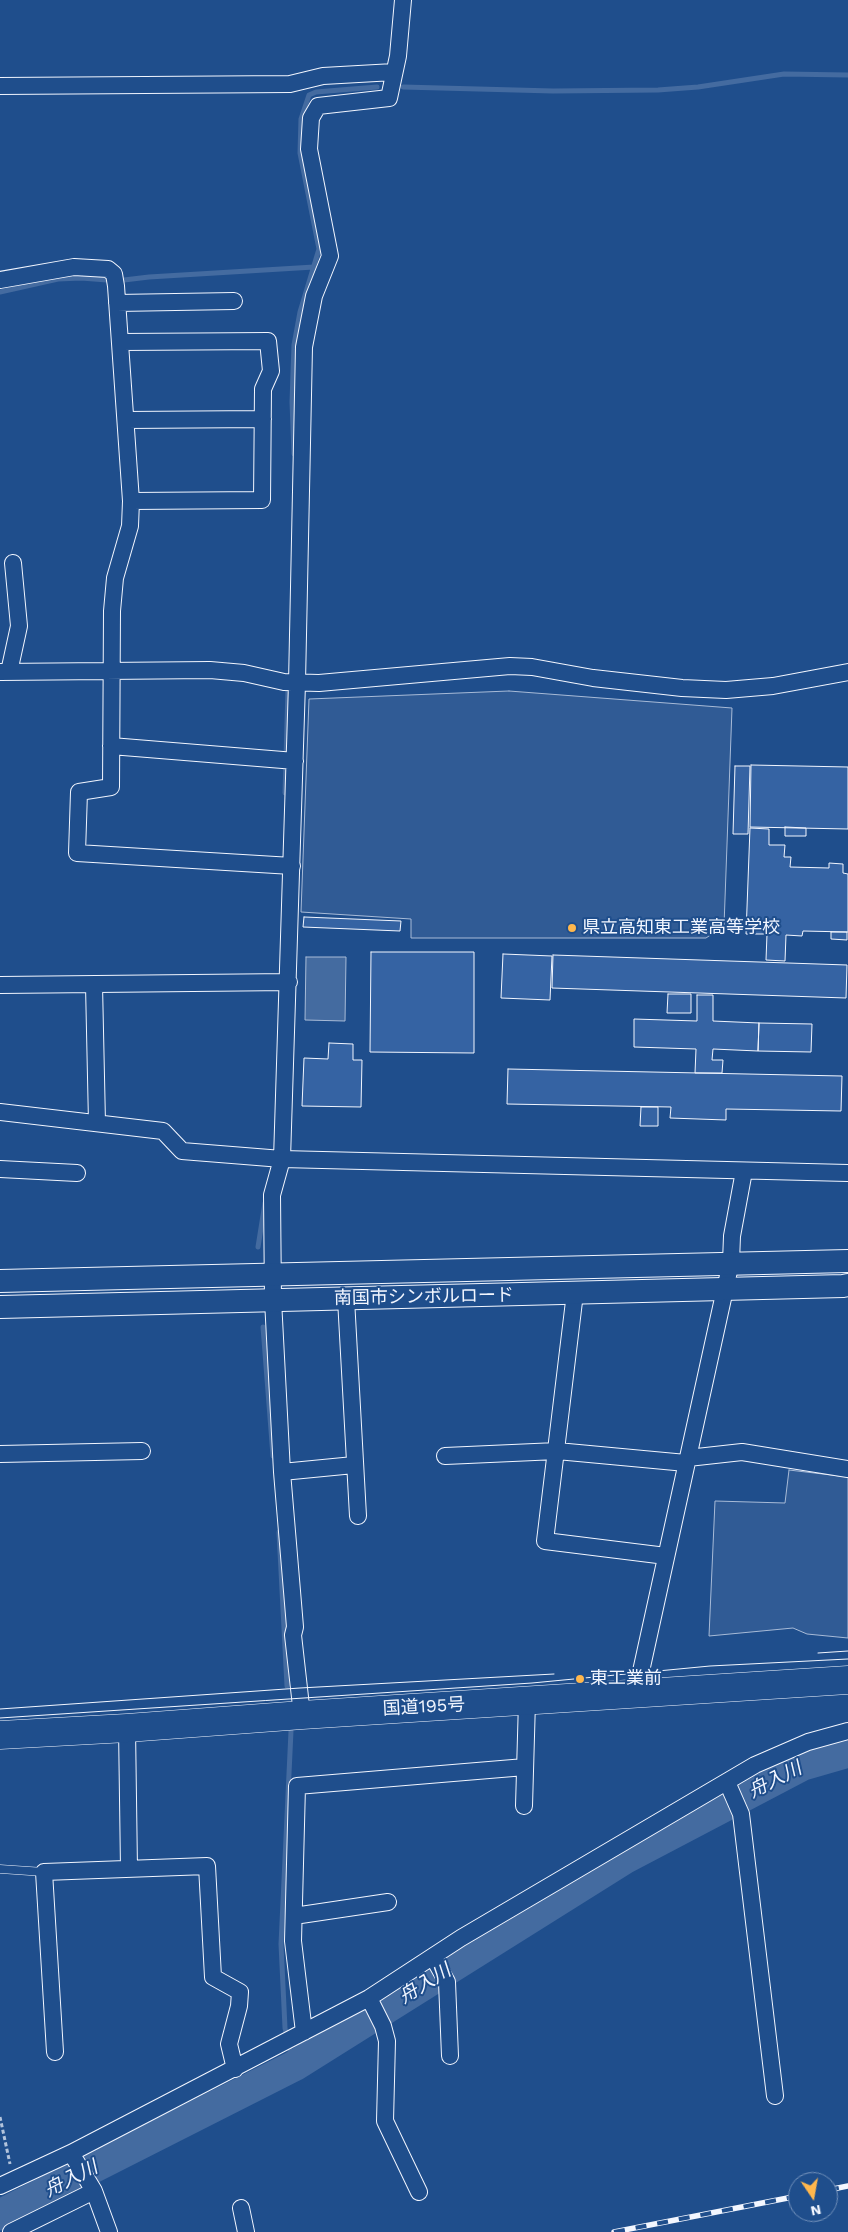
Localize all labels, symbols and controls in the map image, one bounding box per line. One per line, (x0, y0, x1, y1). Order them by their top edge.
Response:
place label: 県立高知東工業高等学校 (582, 917, 780, 939)
marker: 県立高知東工業高等学校 (566, 922, 578, 934)
street label: 南国市シンボルロード (334, 1285, 514, 1309)
place label: 東工業前 (590, 1668, 662, 1690)
marker: 東工業前 (574, 1673, 586, 1685)
street label: 国道195号 (382, 1694, 466, 1720)
water label: 舟入川 (744, 1757, 806, 1803)
water label: 舟入川 (395, 1959, 455, 2009)
water label: 舟入川 (40, 2156, 102, 2202)
north arrow (788, 2172, 838, 2222)
text: N (809, 2202, 823, 2220)

